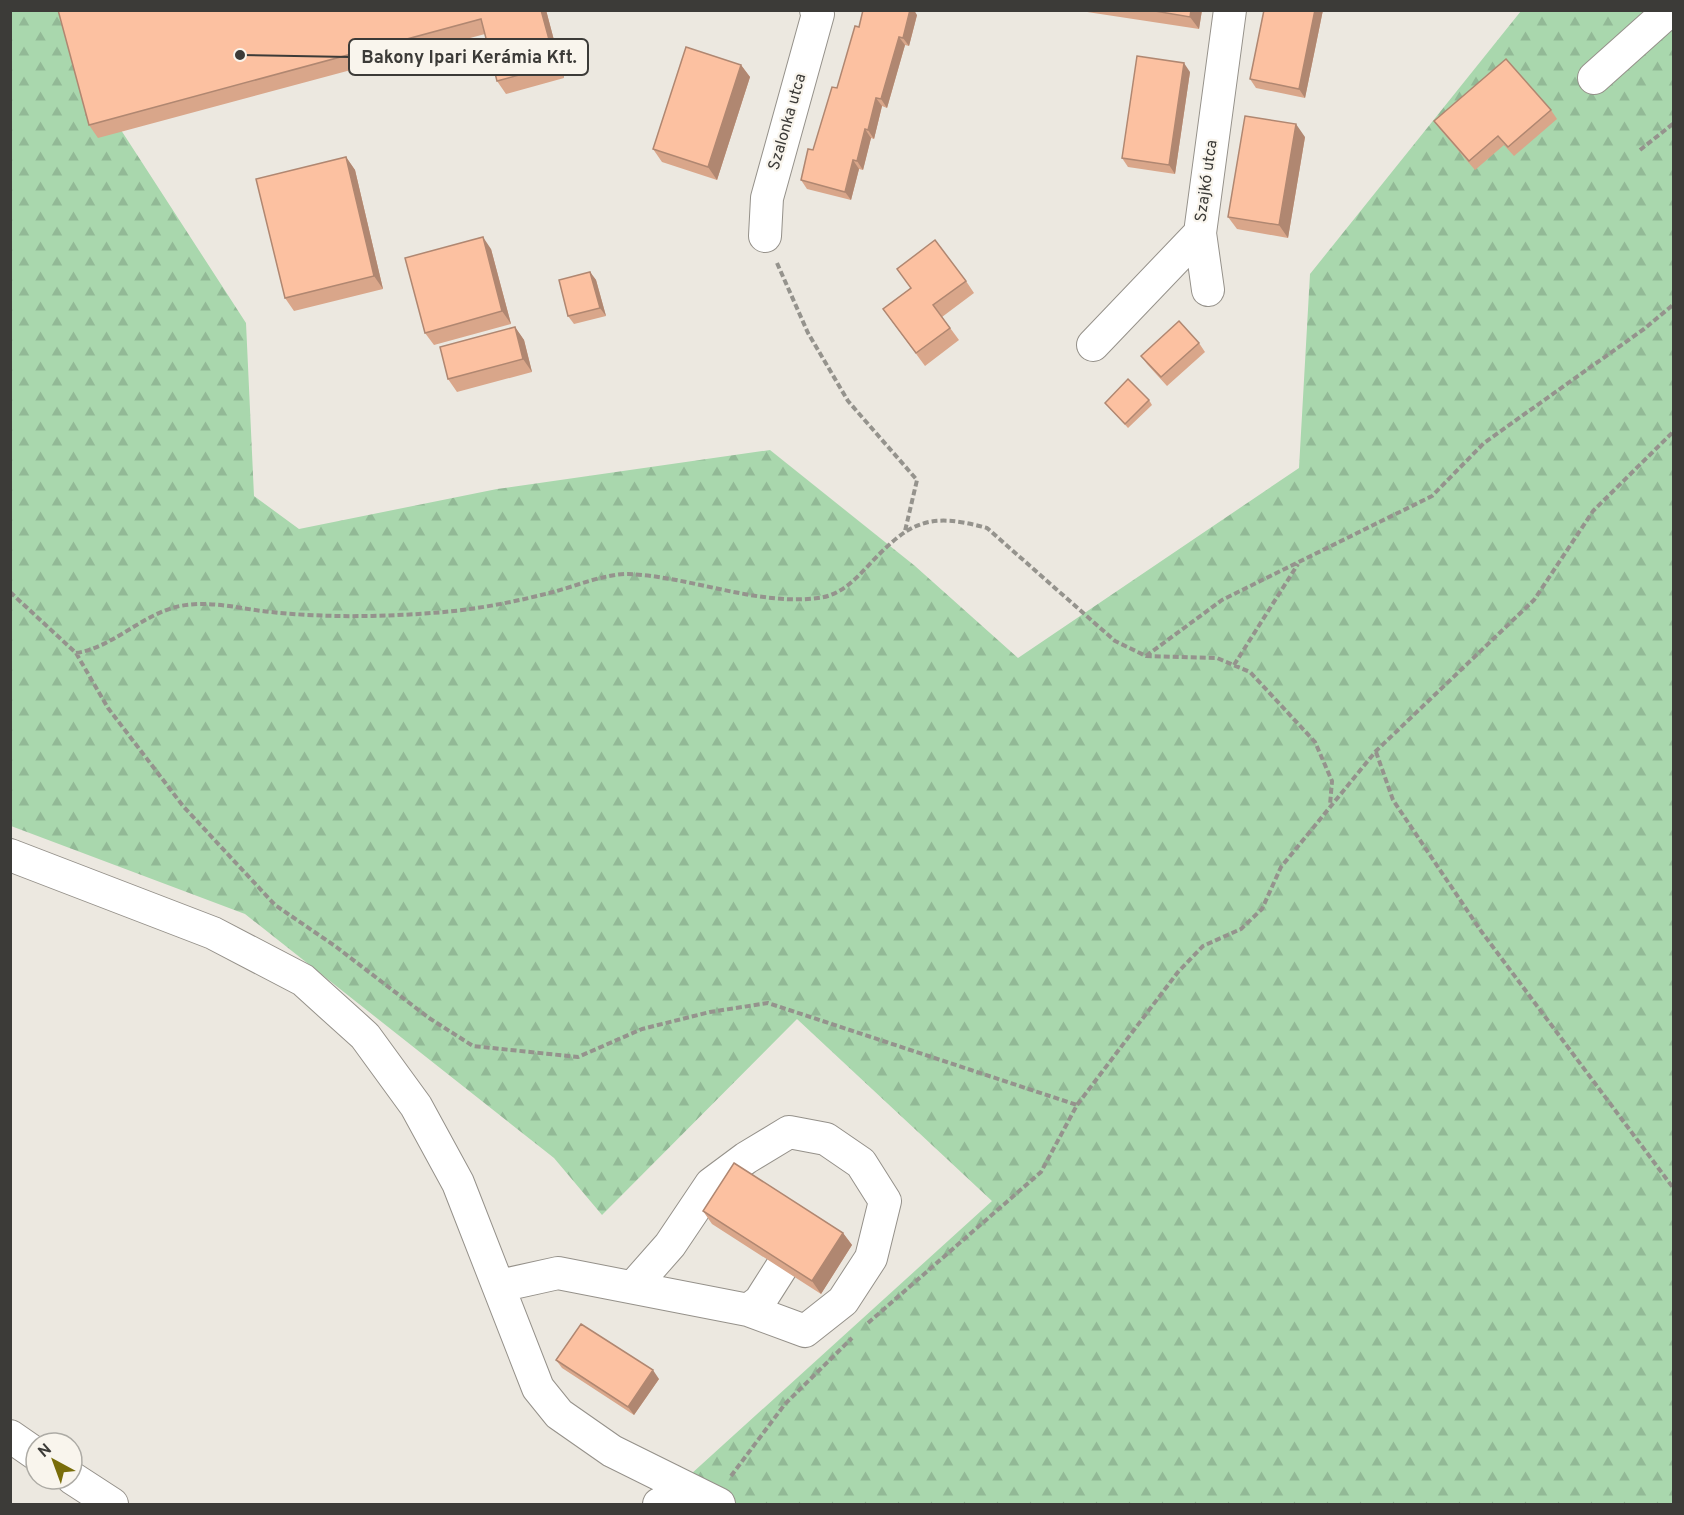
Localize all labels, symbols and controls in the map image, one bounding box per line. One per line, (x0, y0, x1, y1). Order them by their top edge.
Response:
callout: Bakony Ipari Kerámia Kft. (349, 39, 588, 75)
text: Bakony Ipari Kerámia Kft. (361, 47, 577, 70)
street label: Szalonka utca (765, 71, 811, 173)
street label: Szajkó utca (1191, 139, 1223, 223)
north arrow (24, 1431, 84, 1491)
text: N (35, 1440, 56, 1463)

